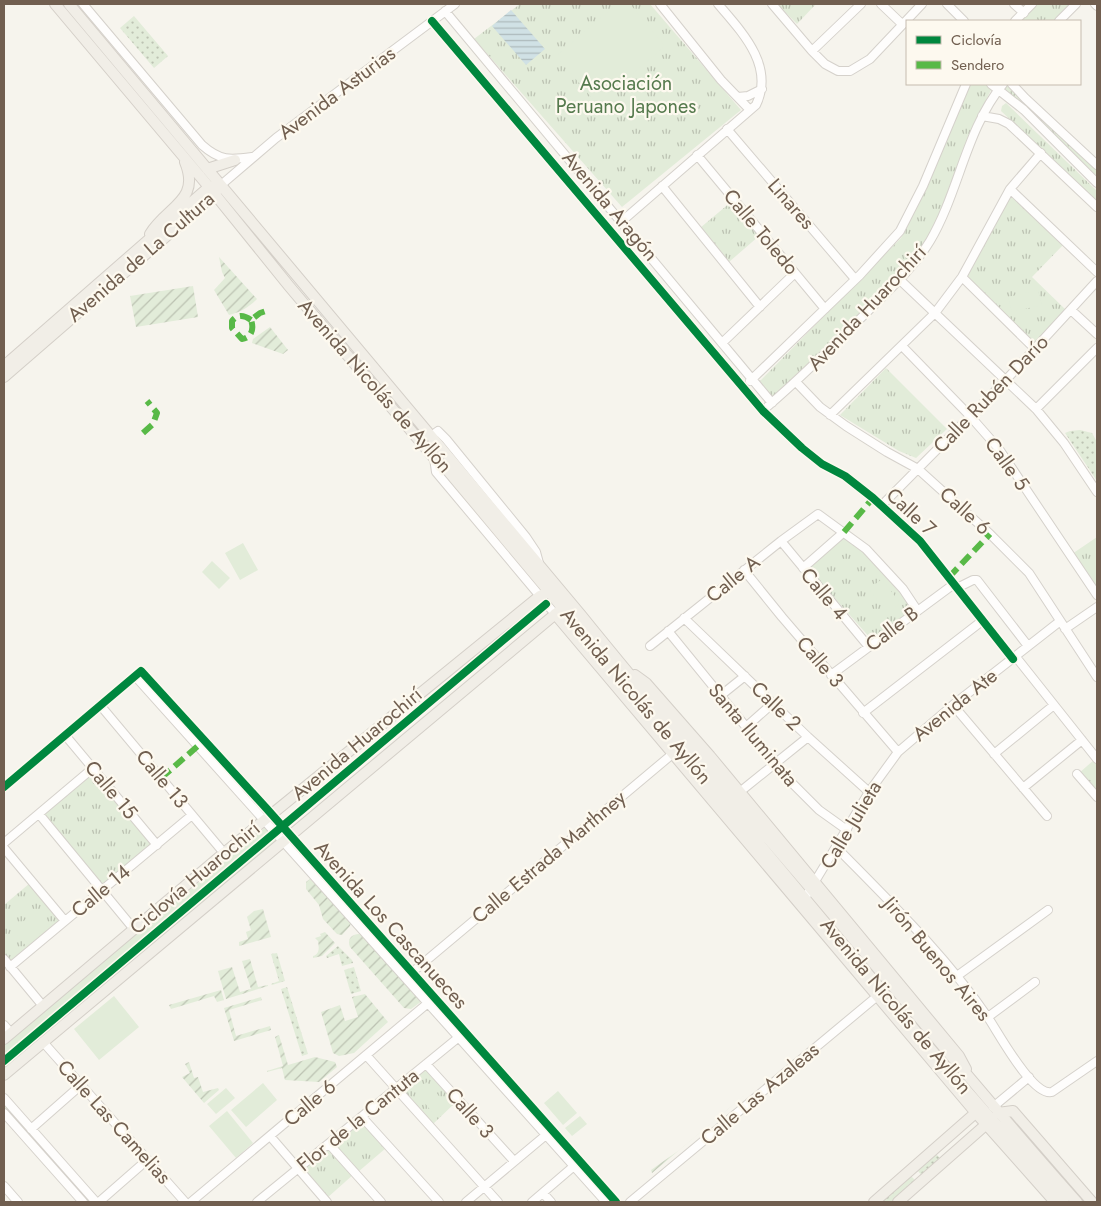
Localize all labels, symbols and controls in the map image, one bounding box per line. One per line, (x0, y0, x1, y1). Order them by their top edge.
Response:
legend (906, 20, 1081, 85)
text: Ciclovía (951, 29, 1001, 51)
street label: Avenida Asturias (272, 39, 402, 147)
text: Sendero (951, 54, 1004, 76)
park label: Asociación Peruano Japones (556, 69, 696, 121)
street label: Avenida Aragón (555, 144, 665, 268)
street label: Linares (761, 172, 821, 236)
street label: Calle Toledo (716, 183, 806, 281)
street label: Avenida de La Cultura (61, 185, 221, 329)
street label: Avenida Huarochirí (801, 238, 934, 377)
street label: Avenida Nicolás de Ayllón (291, 292, 459, 480)
street label: Calle Rubén Darío (927, 328, 1055, 460)
street label: Calle 5 (978, 431, 1036, 497)
street label: Calle 6 (933, 480, 997, 542)
street label: Calle 7 (879, 481, 943, 543)
street label: Calle A (700, 548, 767, 610)
street label: Calle 4 (793, 562, 855, 627)
street label: Calle B (859, 599, 925, 659)
street label: Avenida Nicolás de Ayllón (553, 601, 719, 791)
street label: Calle 3 (789, 630, 851, 694)
street label: Avenida Ate (906, 662, 1004, 748)
street label: Calle 2 (744, 675, 808, 737)
street label: Santa Iluminata (701, 677, 805, 793)
street label: Avenida Huarochirí (285, 680, 429, 807)
street label: Calle 13 (129, 743, 195, 815)
street label: Calle 15 (78, 754, 144, 826)
street label: Calle Julieta (813, 775, 889, 875)
street label: Calle Estrada Marthney (466, 784, 633, 930)
street label: Ciclovía Huarochirí (123, 814, 267, 941)
street label: Avenida Los Cascanueces (307, 834, 475, 1016)
street label: Calle 14 (65, 857, 137, 924)
street label: Jirón Buenos Aires (874, 888, 998, 1028)
street label: Avenida Nicolás de Ayllón (813, 911, 979, 1101)
street label: Calle Las Azaleas (694, 1036, 826, 1152)
street label: Calle Las Camelias (50, 1054, 178, 1190)
street label: Flor de la Cantuta (291, 1062, 425, 1178)
street label: Calle 6 (278, 1072, 342, 1134)
street label: Calle 3 (439, 1081, 501, 1145)

